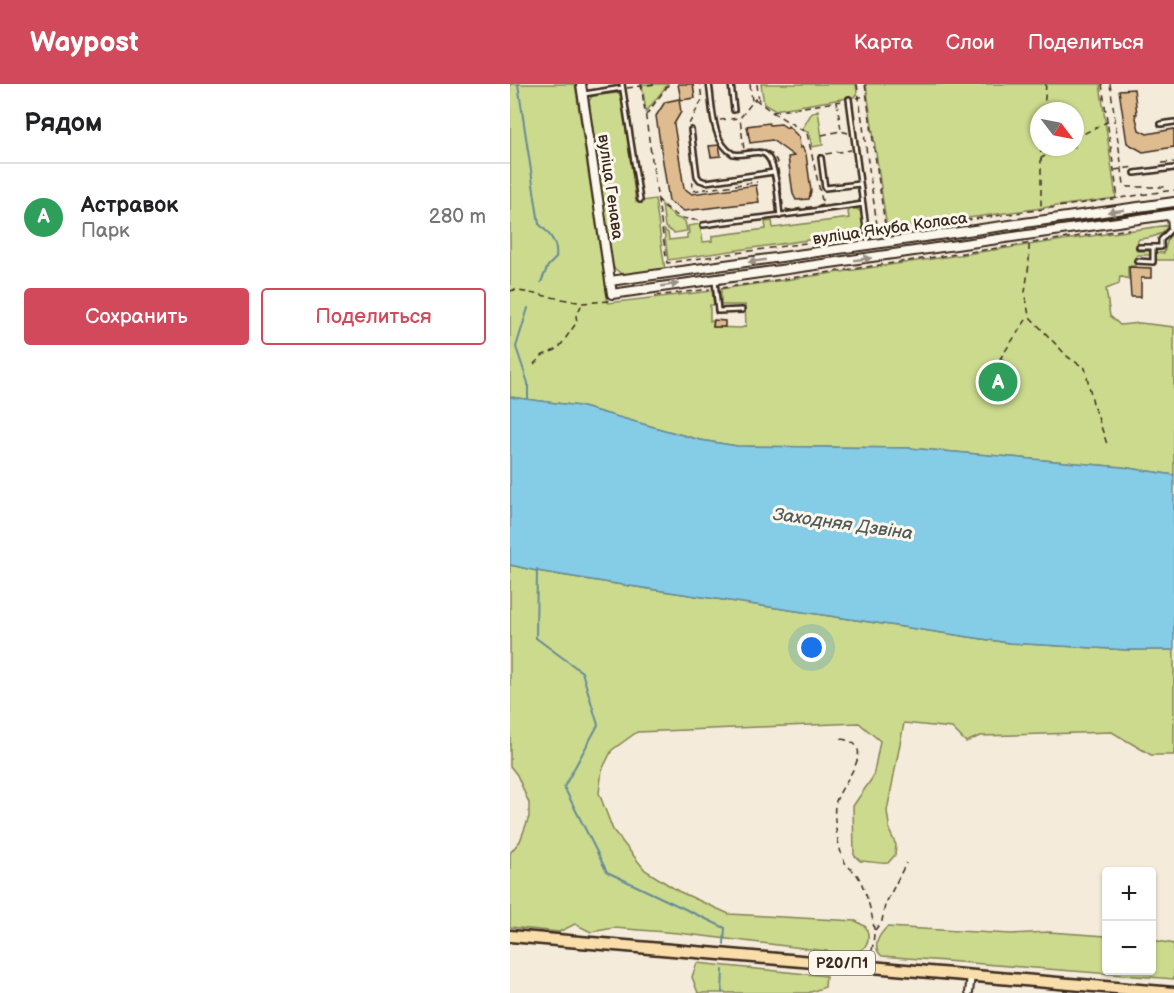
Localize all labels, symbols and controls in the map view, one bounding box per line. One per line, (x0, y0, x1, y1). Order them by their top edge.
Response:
text: Waypost (30, 26, 139, 59)
text: Карта (854, 30, 913, 55)
text: Слои (946, 30, 995, 55)
text: Поделиться (1028, 30, 1144, 55)
north arrow (1030, 102, 1084, 156)
text: Рядом (24, 108, 102, 139)
street label: вуліца Генава (593, 133, 627, 241)
text: Астравок (81, 192, 178, 219)
text: A (37, 205, 50, 229)
text: 280 m (429, 205, 486, 229)
one-way arrow (1106, 206, 1125, 215)
street label: вуліца Якуба Коласа (811, 209, 969, 249)
text: Парк (81, 219, 130, 243)
one-way arrow (854, 254, 873, 263)
one-way arrow (747, 257, 766, 266)
one-way arrow (661, 281, 680, 290)
button: Сохранить (24, 288, 249, 345)
button: Поделиться (261, 288, 486, 345)
pin: A (978, 360, 1018, 404)
water label: Заходняя Дзвіна (772, 504, 914, 544)
your location (797, 633, 826, 662)
map controls (1102, 867, 1156, 975)
button: + (1102, 867, 1156, 921)
button: − (1102, 921, 1156, 975)
road number: Р20/П1 (809, 951, 875, 975)

